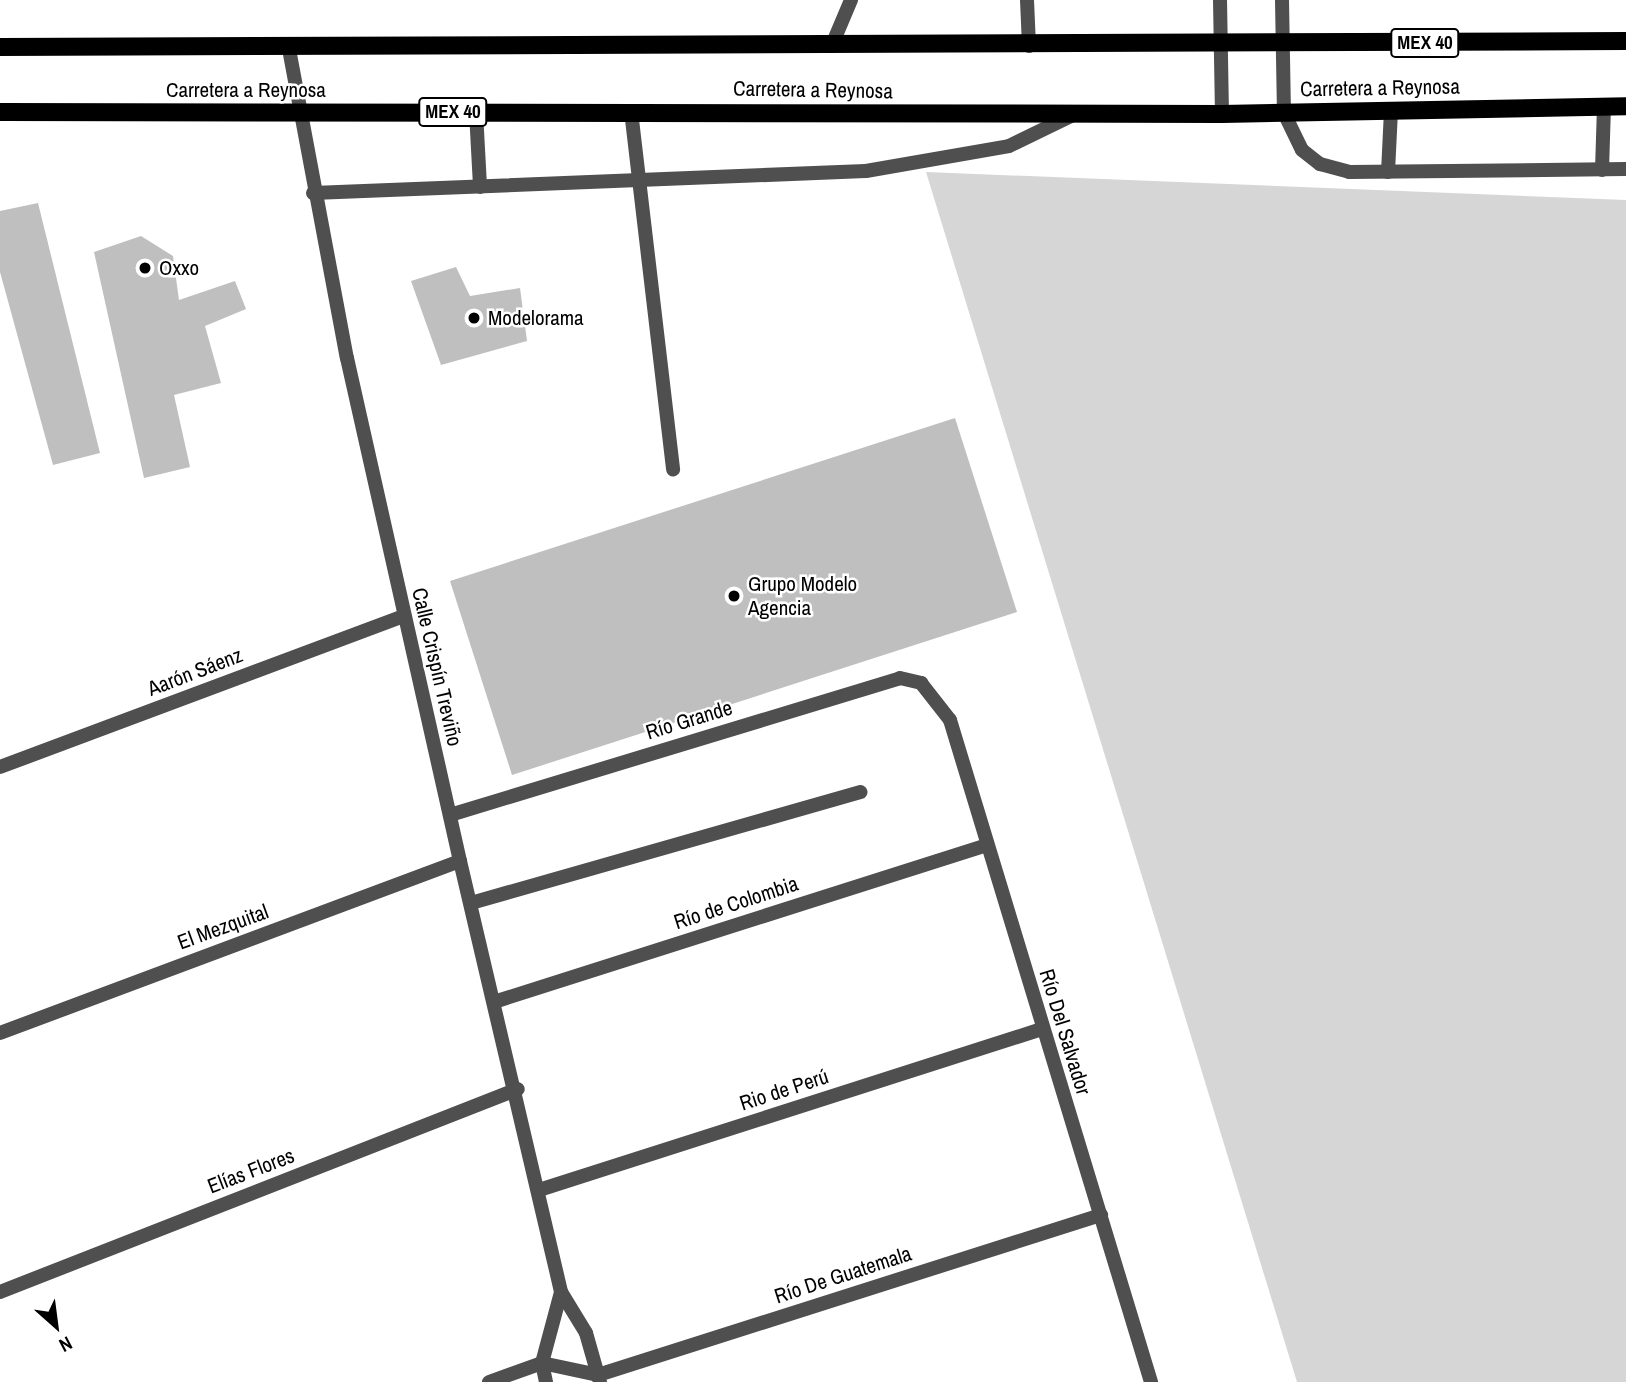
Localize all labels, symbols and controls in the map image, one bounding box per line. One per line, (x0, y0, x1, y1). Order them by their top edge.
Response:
road number: MEX 40 (1390, 28, 1460, 58)
street label: Carretera a Reynosa (1300, 74, 1460, 102)
street label: Carretera a Reynosa (733, 76, 893, 104)
street label: Carretera a Reynosa (166, 77, 326, 103)
road number: MEX 40 (418, 96, 488, 128)
place label: Oxxo (159, 255, 199, 281)
marker: Oxxo (137, 260, 153, 276)
place label: Modelorama (488, 305, 584, 331)
marker: Modelorama (466, 310, 482, 326)
place label: Grupo Modelo Agencia (748, 571, 857, 621)
street label: Calle Crispín Treviño (406, 585, 468, 749)
marker: Grupo Modelo Agencia (726, 588, 742, 604)
street label: Aarón Sáenz (144, 642, 246, 702)
street label: Río Grande (643, 695, 735, 745)
street label: Río de Colombia (671, 871, 801, 935)
street label: El Mezquital (174, 899, 272, 955)
street label: Río Del Salvador (1034, 966, 1096, 1098)
street label: Rio de Perú (736, 1064, 832, 1116)
street label: Elías Flores (204, 1143, 298, 1199)
street label: Río De Guatemala (771, 1241, 915, 1309)
north arrow (21, 1291, 91, 1361)
text: N (55, 1330, 77, 1359)

